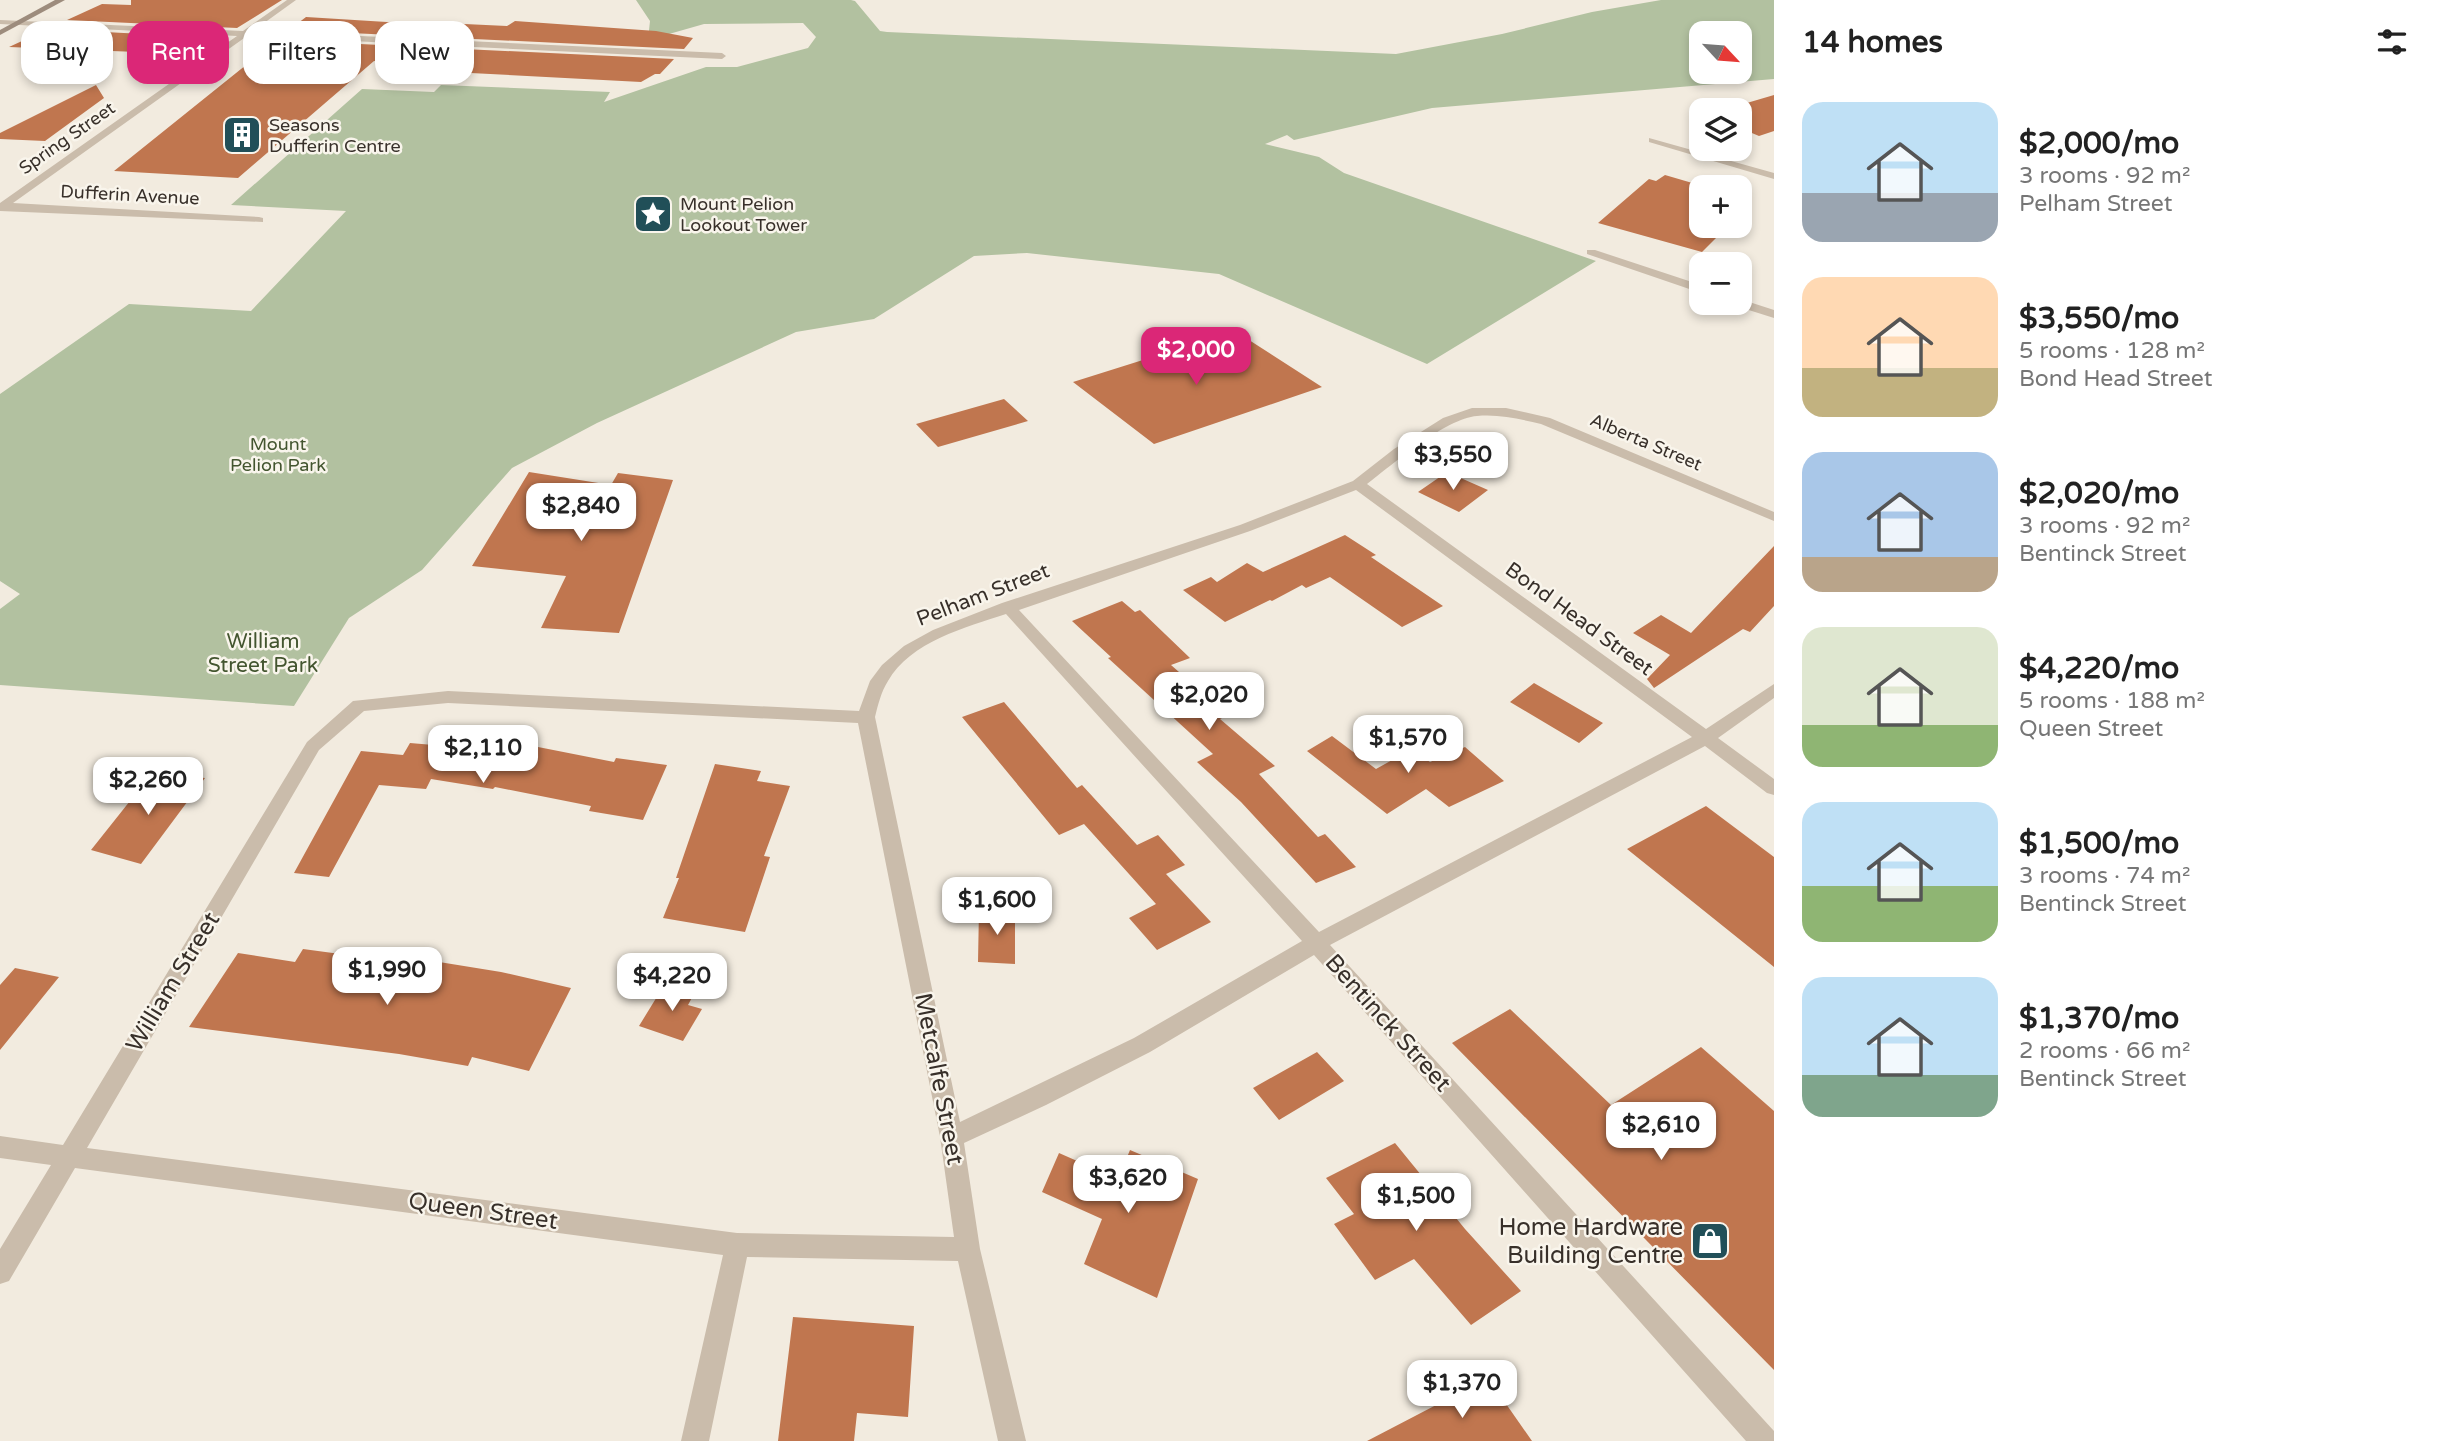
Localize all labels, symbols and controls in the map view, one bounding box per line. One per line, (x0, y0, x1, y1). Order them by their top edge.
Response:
chip: Buy (21, 21, 113, 84)
chip: Rent (127, 21, 229, 84)
chip: Filters (243, 21, 361, 84)
chip: New (375, 21, 474, 84)
north arrow (1689, 21, 1752, 84)
map controls (1689, 21, 1752, 315)
icon: filters (2373, 23, 2411, 61)
text: 14 homes (1802, 24, 1943, 61)
street label: Spring Street (15, 97, 119, 179)
button: layers (1689, 98, 1752, 161)
building icon: Seasons Dufferin Centre (221, 114, 263, 156)
place label: Seasons Dufferin Centre (269, 114, 401, 157)
text: $2,000/mo (2019, 125, 2179, 162)
icon: home (1858, 130, 1942, 214)
text: 3 rooms · 92 m² (2019, 162, 2190, 190)
button: + (1689, 175, 1752, 238)
street label: Dufferin Avenue (60, 180, 200, 210)
text: Pelham Street (2019, 190, 2173, 218)
place icon: Mount Pelion Lookout Tower (632, 193, 674, 235)
place label: Mount Pelion Lookout Tower (680, 193, 807, 236)
button: − (1689, 252, 1752, 315)
text: $3,550/mo (2019, 300, 2179, 337)
icon: home (1858, 305, 1942, 389)
pin: $2,000 (1139, 328, 1253, 387)
text: $2,000 (1157, 336, 1235, 364)
text: 5 rooms · 128 m² (2019, 337, 2205, 365)
text: Bond Head Street (2019, 365, 2213, 393)
street label: Alberta Street (1587, 409, 1705, 475)
park label: Mount Pelion Park (230, 433, 326, 476)
pin: $3,550 (1396, 433, 1510, 492)
text: $3,550 (1414, 441, 1492, 469)
text: $2,020/mo (2019, 475, 2179, 512)
icon: home (1858, 480, 1942, 564)
pin: $2,840 (524, 484, 638, 543)
text: $2,840 (542, 492, 620, 520)
text: 3 rooms · 92 m² (2019, 512, 2190, 540)
text: Bentinck Street (2019, 540, 2187, 568)
street label: Bond Head Street (1500, 557, 1658, 681)
street label: Pelham Street (913, 558, 1053, 632)
park label: William Street Park (208, 629, 318, 678)
text: $4,220/mo (2019, 650, 2179, 687)
icon: home (1858, 655, 1942, 739)
pin: $2,020 (1152, 672, 1266, 732)
text: $2,020 (1170, 681, 1248, 709)
text: 5 rooms · 188 m² (2019, 687, 2205, 715)
text: Queen Street (2019, 715, 2163, 743)
pin: $1,570 (1351, 716, 1465, 775)
text: $1,570 (1369, 724, 1447, 752)
pin: $2,110 (426, 726, 540, 785)
text: $2,110 (444, 734, 522, 762)
pin: $2,260 (91, 758, 205, 817)
text: $2,260 (109, 766, 187, 794)
text: $1,500/mo (2019, 825, 2179, 862)
icon: home (1858, 830, 1942, 914)
text: 3 rooms · 74 m² (2019, 862, 2190, 890)
pin: $1,600 (940, 878, 1054, 937)
text: $1,600 (958, 886, 1036, 914)
text: Bentinck Street (2019, 890, 2187, 918)
street label: William Street (120, 907, 226, 1057)
pin: $1,990 (330, 948, 444, 1007)
street label: Bentinck Street (1319, 948, 1457, 1098)
pin: $4,220 (615, 954, 729, 1013)
text: $1,990 (348, 956, 426, 984)
text: $4,220 (633, 962, 711, 990)
street label: Metcalfe Street (908, 991, 970, 1167)
text: $1,370/mo (2019, 1000, 2179, 1037)
icon: home (1858, 1005, 1942, 1089)
text: 2 rooms · 66 m² (2019, 1037, 2190, 1065)
text: Bentinck Street (2019, 1065, 2187, 1093)
pin: $2,610 (1604, 1102, 1718, 1162)
text: $2,610 (1622, 1111, 1700, 1139)
pin: $3,620 (1071, 1156, 1185, 1215)
text: $3,620 (1089, 1164, 1167, 1192)
pin: $1,500 (1359, 1174, 1473, 1233)
text: $1,500 (1377, 1182, 1455, 1210)
street label: Queen Street (406, 1186, 560, 1236)
place label: Home Hardware Building Centre (1498, 1213, 1683, 1270)
shop icon: Home Hardware Building Centre (1689, 1220, 1731, 1262)
pin: $1,370 (1405, 1360, 1519, 1420)
text: $1,370 (1423, 1369, 1501, 1397)

